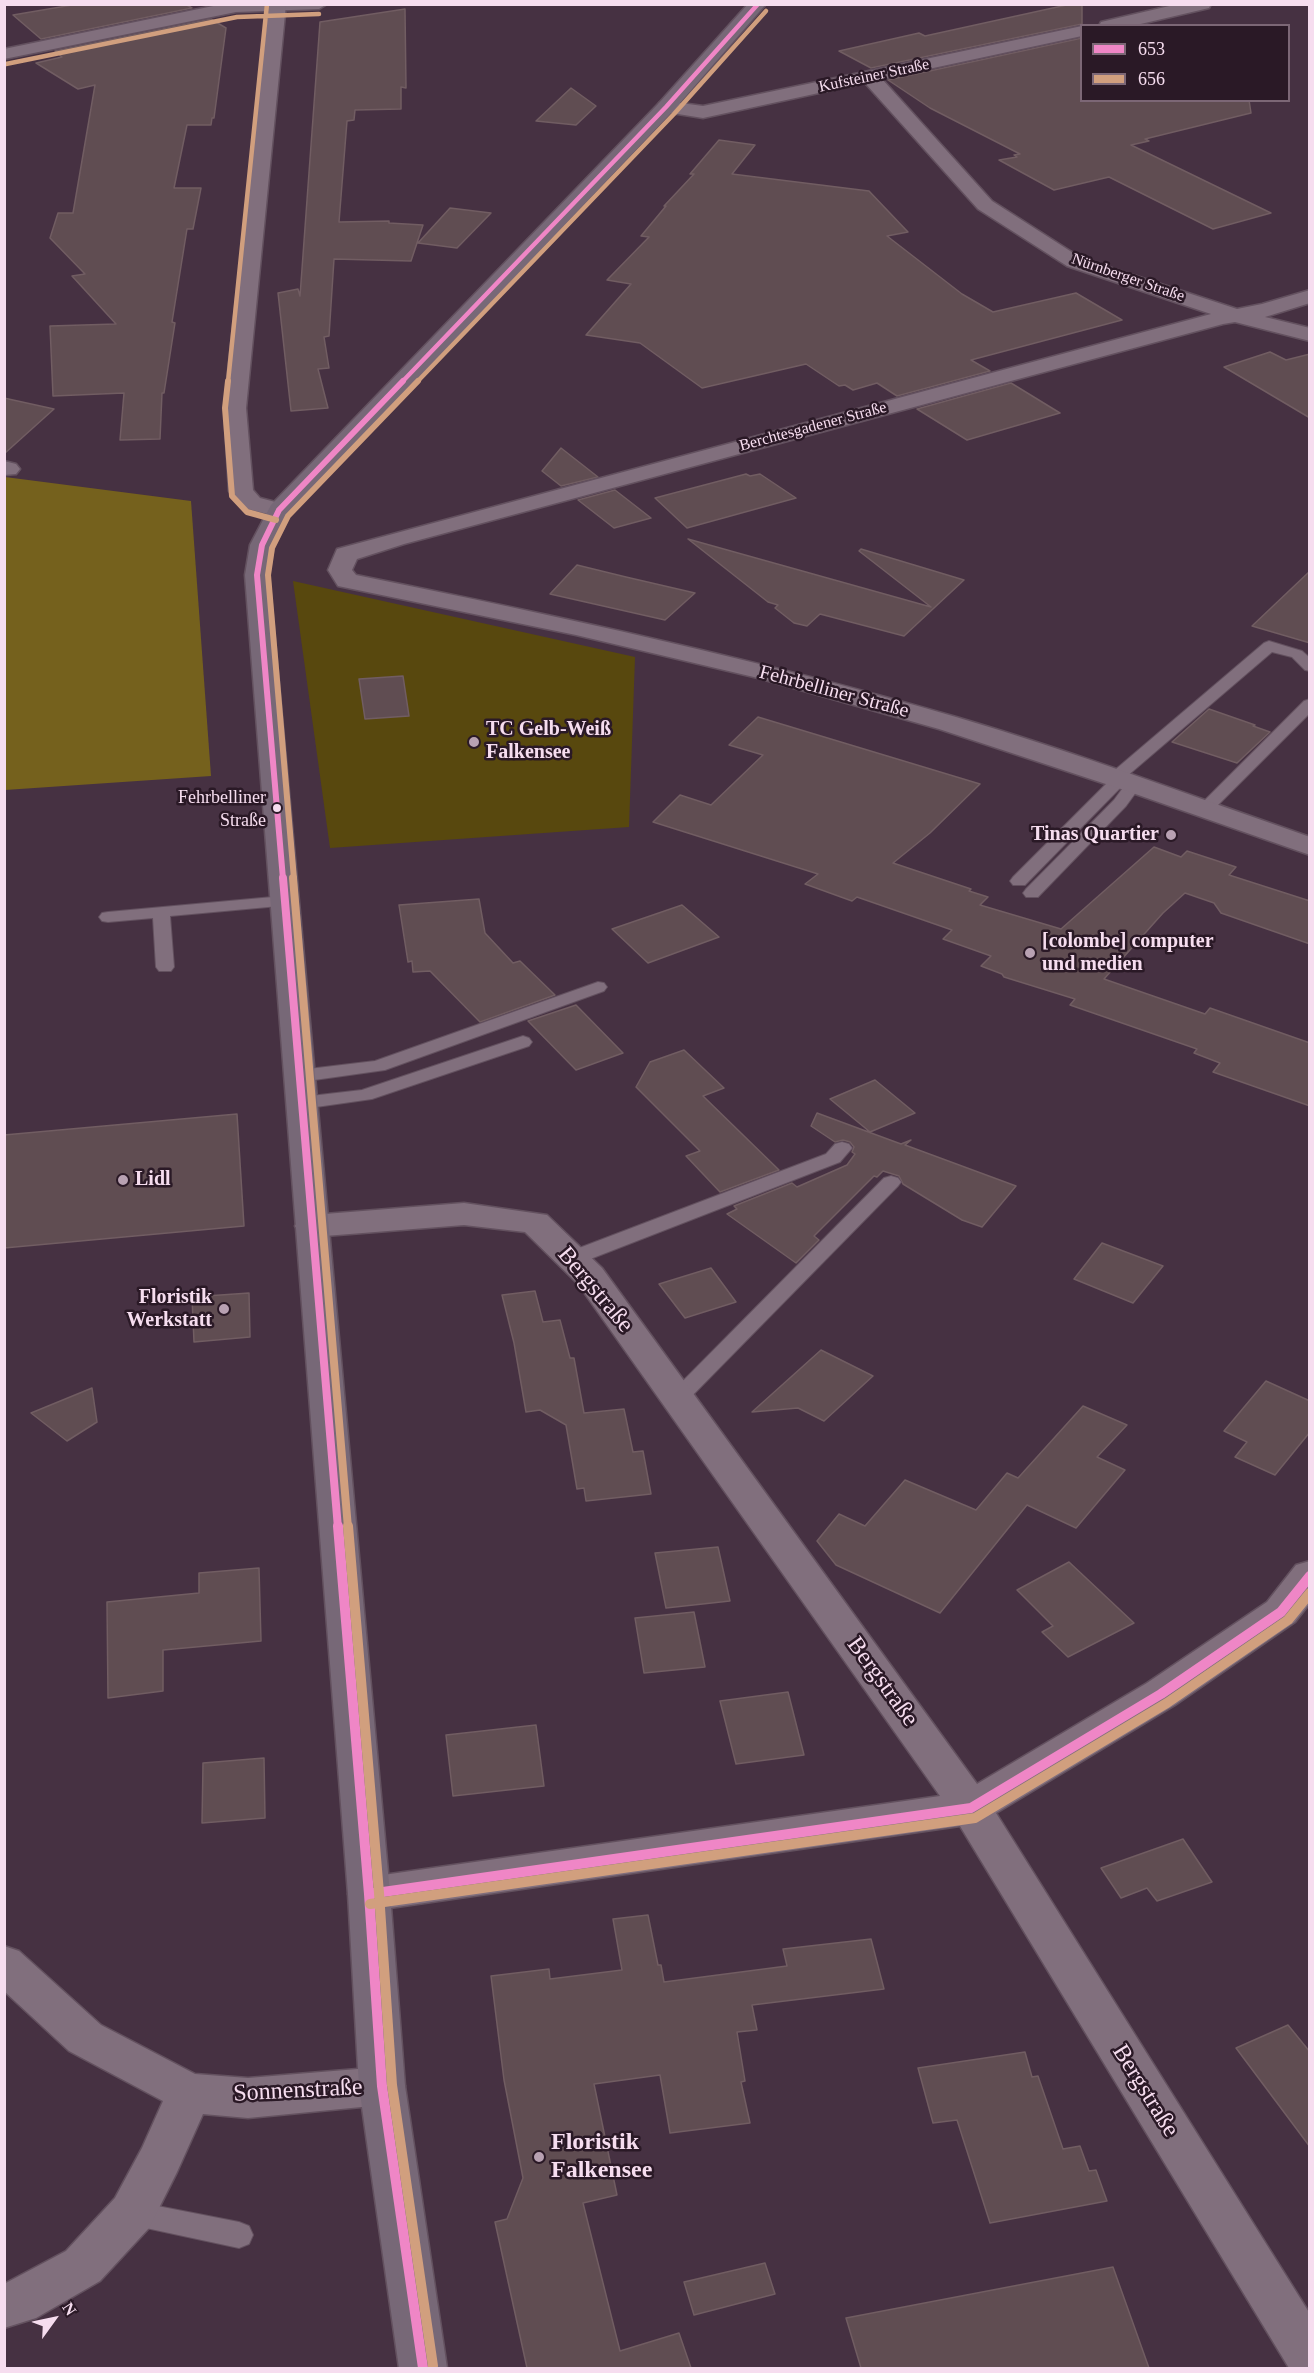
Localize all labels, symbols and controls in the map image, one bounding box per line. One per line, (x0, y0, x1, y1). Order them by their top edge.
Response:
legend (1080, 24, 1290, 102)
text: 653 (1138, 39, 1165, 59)
street label: Kufsteiner Straße (817, 55, 931, 97)
text: 656 (1138, 69, 1165, 89)
street label: Nürnberger Straße (1069, 250, 1187, 306)
street label: Berchtesgadener Straße (737, 398, 889, 456)
street label: Fehrbelliner Straße (757, 661, 911, 723)
place label: TC Gelb-Weiß Falkensee (486, 718, 611, 765)
marker: TC Gelb-Weiß Falkensee (467, 735, 481, 749)
place label: Fehrbelliner Straße (178, 787, 266, 830)
marker: Fehrbelliner Straße (271, 802, 283, 814)
place label: Tinas Quartier (1031, 823, 1159, 847)
marker: Tinas Quartier (1164, 828, 1178, 842)
place label: [colombe] computer und medien (1042, 930, 1214, 977)
marker: [colombe] computer und medien (1023, 946, 1037, 960)
place label: Lidl (135, 1168, 171, 1192)
marker: Lidl (116, 1173, 130, 1187)
street label: Bergstraße (551, 1241, 639, 1339)
place label: Floristik Werkstatt (126, 1286, 212, 1333)
marker: Floristik Werkstatt (217, 1302, 231, 1316)
street label: Bergstraße (840, 1632, 924, 1732)
street label: Bergstraße (1105, 2039, 1185, 2143)
street label: Sonnenstraße (233, 2073, 363, 2109)
place label: Floristik Falkensee (551, 2129, 652, 2185)
marker: Floristik Falkensee (532, 2150, 546, 2164)
north arrow (24, 2289, 84, 2349)
text: N (59, 2299, 80, 2318)

